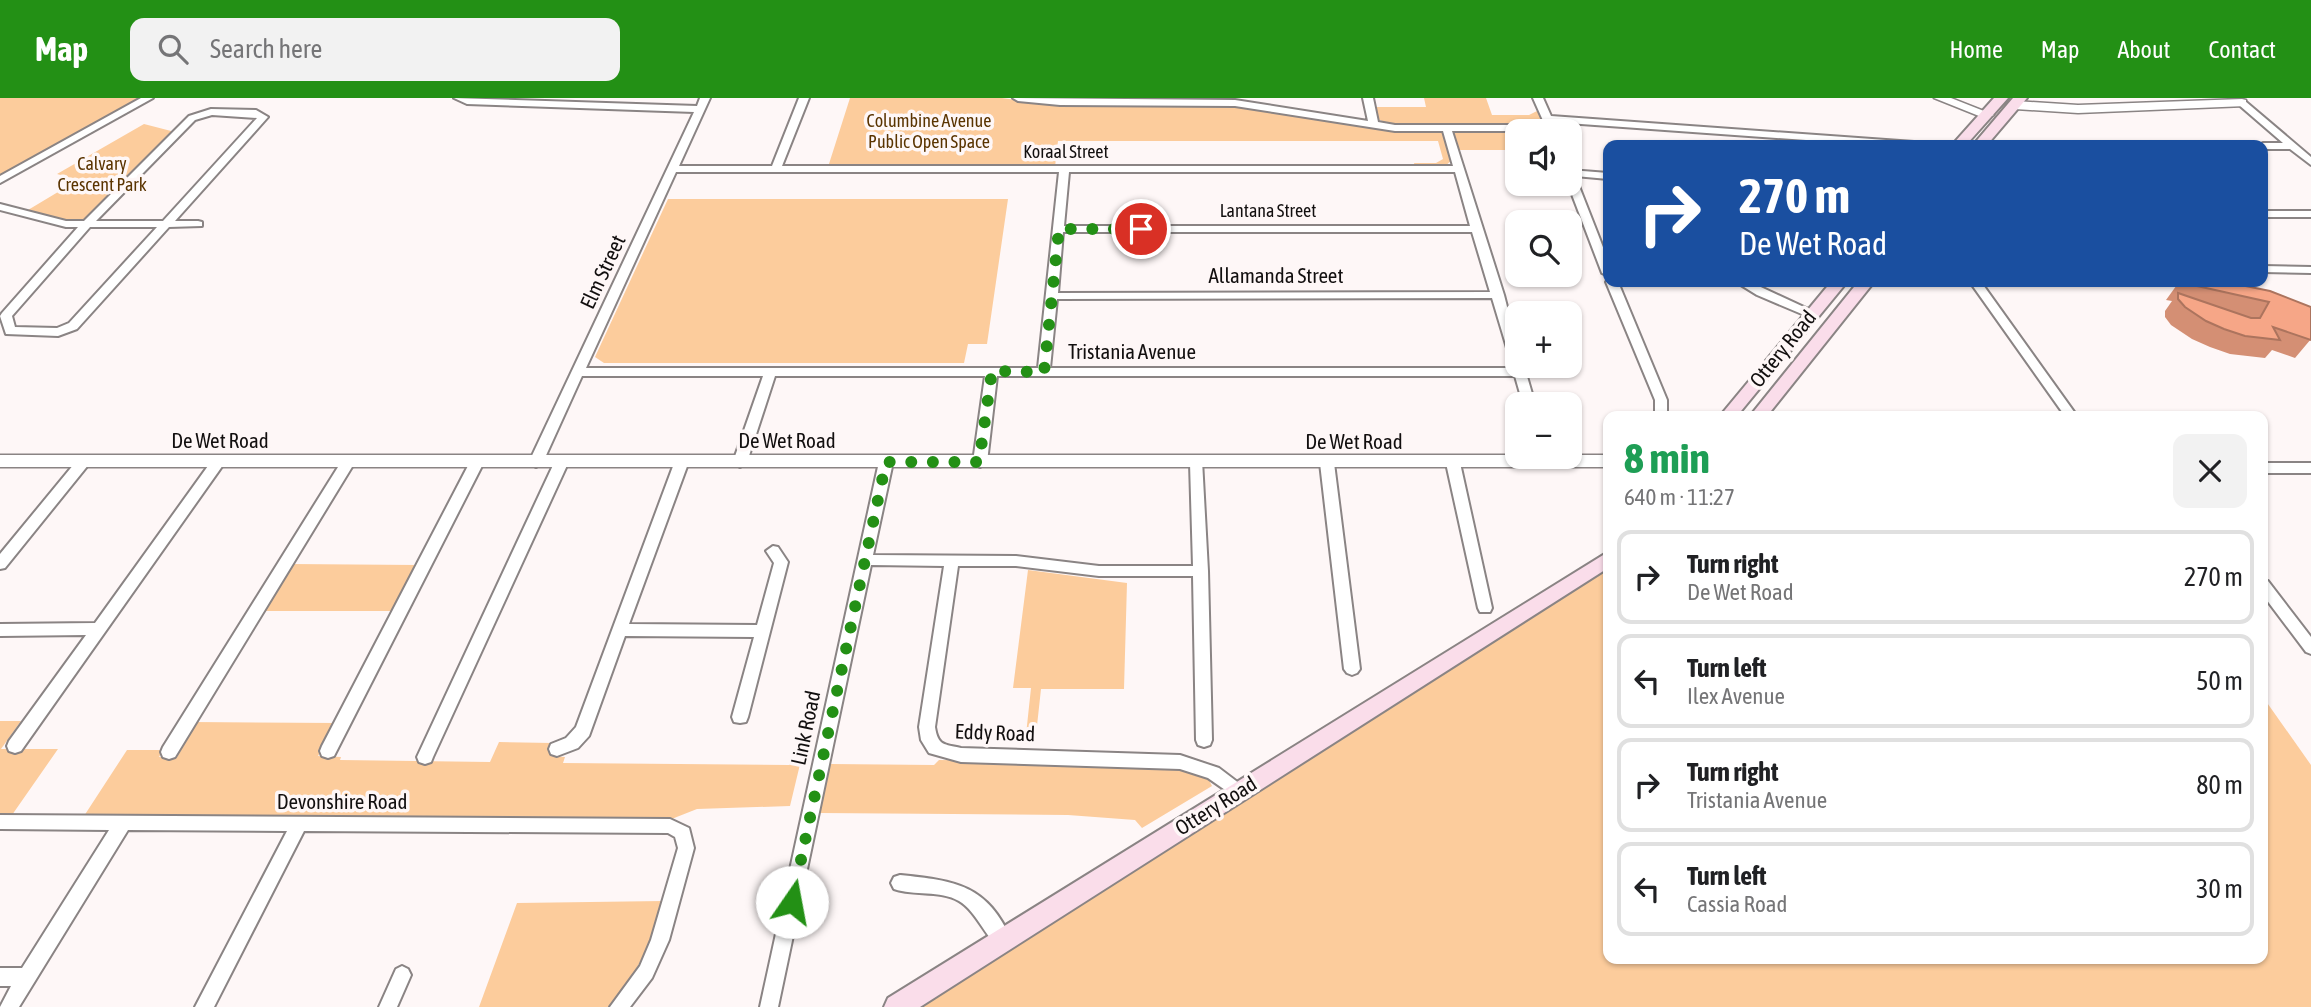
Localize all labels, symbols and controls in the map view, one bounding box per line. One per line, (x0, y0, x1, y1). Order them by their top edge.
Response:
search box (130, 18, 620, 81)
text: Map (35, 30, 88, 68)
icon: search (154, 30, 192, 68)
text: Search here (210, 34, 322, 64)
text: Home (1949, 36, 2003, 63)
text: Map (2041, 36, 2079, 63)
text: About (2117, 36, 2170, 63)
text: Contact (2208, 36, 2276, 63)
park label: Columbine Avenue Public Open Space (867, 110, 991, 152)
map controls (1505, 119, 1582, 469)
button: sound (1505, 119, 1582, 196)
street label: Koraal Street (1023, 141, 1109, 162)
park label: Calvary Crescent Park (57, 153, 147, 195)
text: 270 m (1739, 167, 1850, 223)
icon: right (1624, 168, 1715, 259)
pin (1111, 199, 1171, 259)
street label: Lantana Street (1220, 200, 1316, 221)
icon: arrive (1122, 210, 1160, 248)
button: search (1505, 210, 1582, 287)
text: De Wet Road (1739, 225, 1887, 262)
street label: Elm Street (575, 231, 630, 312)
street label: Allamanda Street (1209, 263, 1343, 287)
button: + (1505, 301, 1582, 378)
street label: Ottery Road (1744, 305, 1820, 391)
street label: Tristania Avenue (1068, 339, 1196, 363)
button: − (1505, 392, 1582, 469)
street label: De Wet Road (171, 428, 269, 452)
street label: De Wet Road (738, 428, 836, 452)
street label: De Wet Road (1305, 429, 1403, 453)
text: 8 min (1624, 434, 1710, 482)
button: close (2173, 434, 2247, 508)
text: 640 m · 11:27 (1624, 484, 1735, 510)
text: Turn right (1687, 549, 1778, 579)
icon: right (1628, 558, 1666, 596)
text: 270 m (2184, 562, 2243, 592)
text: De Wet Road (1687, 579, 1794, 605)
text: Turn left (1687, 653, 1767, 683)
icon: left (1628, 662, 1666, 700)
text: 50 m (2196, 666, 2243, 696)
text: Ilex Avenue (1687, 683, 1785, 709)
street label: Link Road (785, 688, 825, 767)
street label: Eddy Road (954, 719, 1036, 745)
text: Turn right (1687, 757, 1778, 787)
icon: right (1628, 766, 1666, 804)
text: 80 m (2196, 770, 2243, 800)
street label: Ottery Road (1170, 771, 1261, 840)
text: Tristania Avenue (1687, 787, 1827, 813)
street label: Devonshire Road (277, 789, 407, 813)
text: Turn left (1687, 861, 1767, 891)
position arrow (755, 865, 829, 939)
icon: left (1628, 870, 1666, 908)
text: 30 m (2196, 874, 2243, 904)
text: Cassia Road (1687, 891, 1787, 917)

